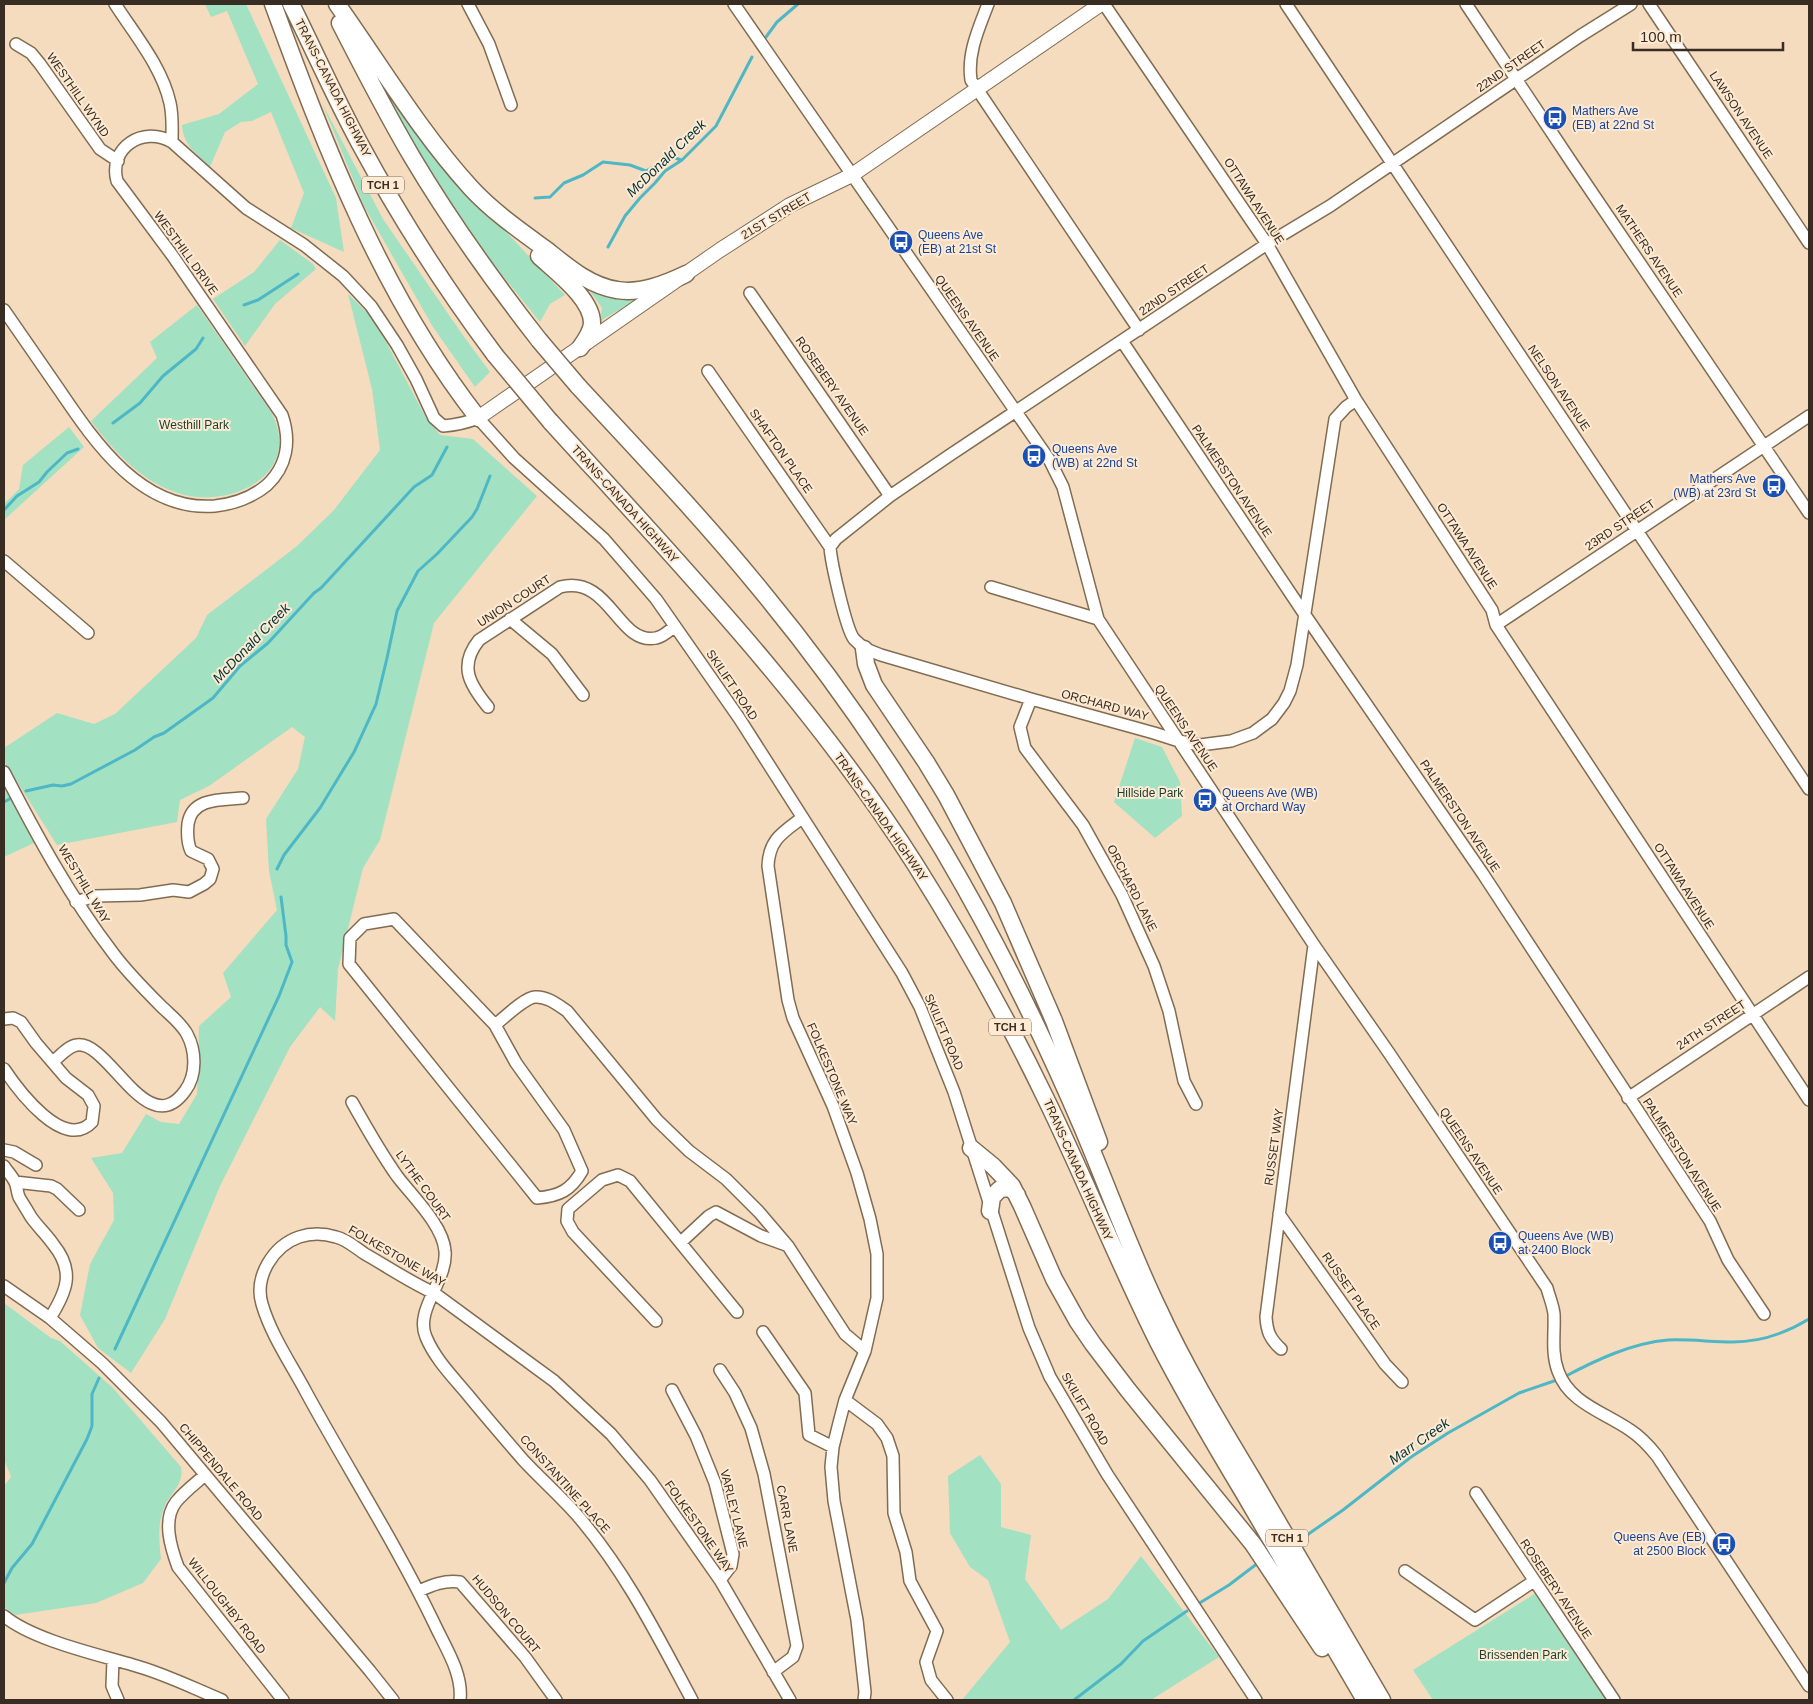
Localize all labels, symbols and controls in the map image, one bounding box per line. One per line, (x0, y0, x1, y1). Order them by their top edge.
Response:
street label: TRANS-CANADA HIGHWAY (292, 16, 374, 160)
scale bar (1633, 20, 1783, 52)
text: 100 m (1640, 28, 1682, 45)
street label: 22ND STREET (1474, 37, 1549, 95)
street label: WESTHILL WYND (44, 50, 112, 140)
street label: LAWSON AVENUE (1706, 69, 1776, 161)
place label: Mathers Ave (EB) at 22nd St (1572, 104, 1655, 132)
bus stop icon: Mathers Ave (EB) at 22nd St (1542, 105, 1568, 131)
water label: McDonald Creek (623, 115, 710, 200)
street label: OTTAWA AVENUE (1221, 155, 1287, 247)
road number: TCH 1 (362, 176, 404, 194)
street label: 21ST STREET (738, 189, 814, 242)
street label: MATHERS AVENUE (1613, 202, 1685, 300)
street label: WESTHILL DRIVE (151, 209, 221, 297)
place label: Queens Ave (EB) at 21st St (918, 228, 997, 256)
bus stop icon: Queens Ave (EB) at 21st St (888, 229, 914, 255)
street label: 22ND STREET (1136, 261, 1212, 319)
street label: QUEENS AVENUE (932, 272, 1002, 364)
street label: ROSEBERY AVENUE (793, 334, 871, 438)
street label: NELSON AVENUE (1525, 342, 1593, 434)
street label: SHAFTON PLACE (747, 406, 815, 496)
park label: Westhill Park (159, 418, 230, 432)
street label: PALMERSTON AVENUE (1189, 422, 1275, 540)
street label: TRANS-CANADA HIGHWAY (568, 442, 682, 566)
place label: Queens Ave (WB) at 22nd St (1052, 442, 1138, 470)
bus stop icon: Queens Ave (WB) at 22nd St (1021, 443, 1047, 469)
place label: Mathers Ave (WB) at 23rd St (1673, 472, 1757, 500)
bus stop icon: Mathers Ave (WB) at 23rd St (1761, 473, 1787, 499)
street label: 23RD STREET (1582, 496, 1658, 554)
street label: OTTAWA AVENUE (1434, 500, 1500, 592)
street label: UNION COURT (475, 572, 554, 630)
water label: McDonald Creek (209, 599, 294, 686)
street label: SKILIFT ROAD (703, 647, 761, 723)
street label: QUEENS AVENUE (1152, 682, 1220, 774)
street label: ORCHARD WAY (1060, 687, 1150, 723)
street label: TRANS-CANADA HIGHWAY (831, 750, 931, 884)
street label: PALMERSTON AVENUE (1417, 757, 1503, 875)
park label: Hillside Park (1117, 786, 1184, 800)
place label: Queens Ave (WB) at Orchard Way (1222, 786, 1318, 814)
bus stop icon: Queens Ave (WB) at Orchard Way (1192, 787, 1218, 813)
street label: OTTAWA AVENUE (1651, 840, 1717, 932)
street label: WESTHILL WAY (55, 842, 113, 926)
street label: ORCHARD LANE (1104, 842, 1160, 934)
street label: SKILIFT ROAD (922, 992, 967, 1073)
street label: 24TH STREET (1674, 997, 1749, 1053)
road number: TCH 1 (989, 1019, 1031, 1036)
street label: FOLKESTONE WAY (804, 1021, 860, 1127)
street label: PALMERSTON AVENUE (1640, 1096, 1724, 1214)
street label: TRANS-CANADA HIGHWAY (1040, 1097, 1116, 1243)
street label: QUEENS AVENUE (1437, 1105, 1505, 1197)
street label: RUSSET WAY (1262, 1108, 1286, 1186)
street label: LYTHE COURT (393, 1148, 454, 1224)
street label: FOLKESTONE WAY (346, 1222, 448, 1290)
place label: Queens Ave (WB) at 2400 Block (1518, 1229, 1614, 1257)
bus stop icon: Queens Ave (WB) at 2400 Block (1487, 1230, 1513, 1256)
street label: RUSSET PLACE (1319, 1250, 1383, 1332)
street label: SKILIFT ROAD (1058, 1370, 1112, 1448)
water label: Marr Creek (1386, 1414, 1453, 1468)
street label: CHIPPENDALE ROAD (176, 1421, 266, 1524)
street label: CONSTANTINE PLACE (517, 1432, 613, 1536)
street label: VARLEY LANE (717, 1468, 751, 1550)
street label: FOLKESTONE WAY (662, 1478, 736, 1576)
street label: CARR LANE (774, 1484, 800, 1554)
road number: TCH 1 (1266, 1530, 1308, 1546)
place label: Queens Ave (EB) at 2500 Block (1614, 1530, 1707, 1558)
bus stop icon: Queens Ave (EB) at 2500 Block (1711, 1531, 1737, 1557)
street label: ROSEBERY AVENUE (1517, 1536, 1595, 1642)
street label: WILLOUGHBY ROAD (185, 1555, 269, 1657)
street label: HUDSON COURT (469, 1572, 543, 1656)
park label: Brissenden Park (1479, 1648, 1568, 1662)

